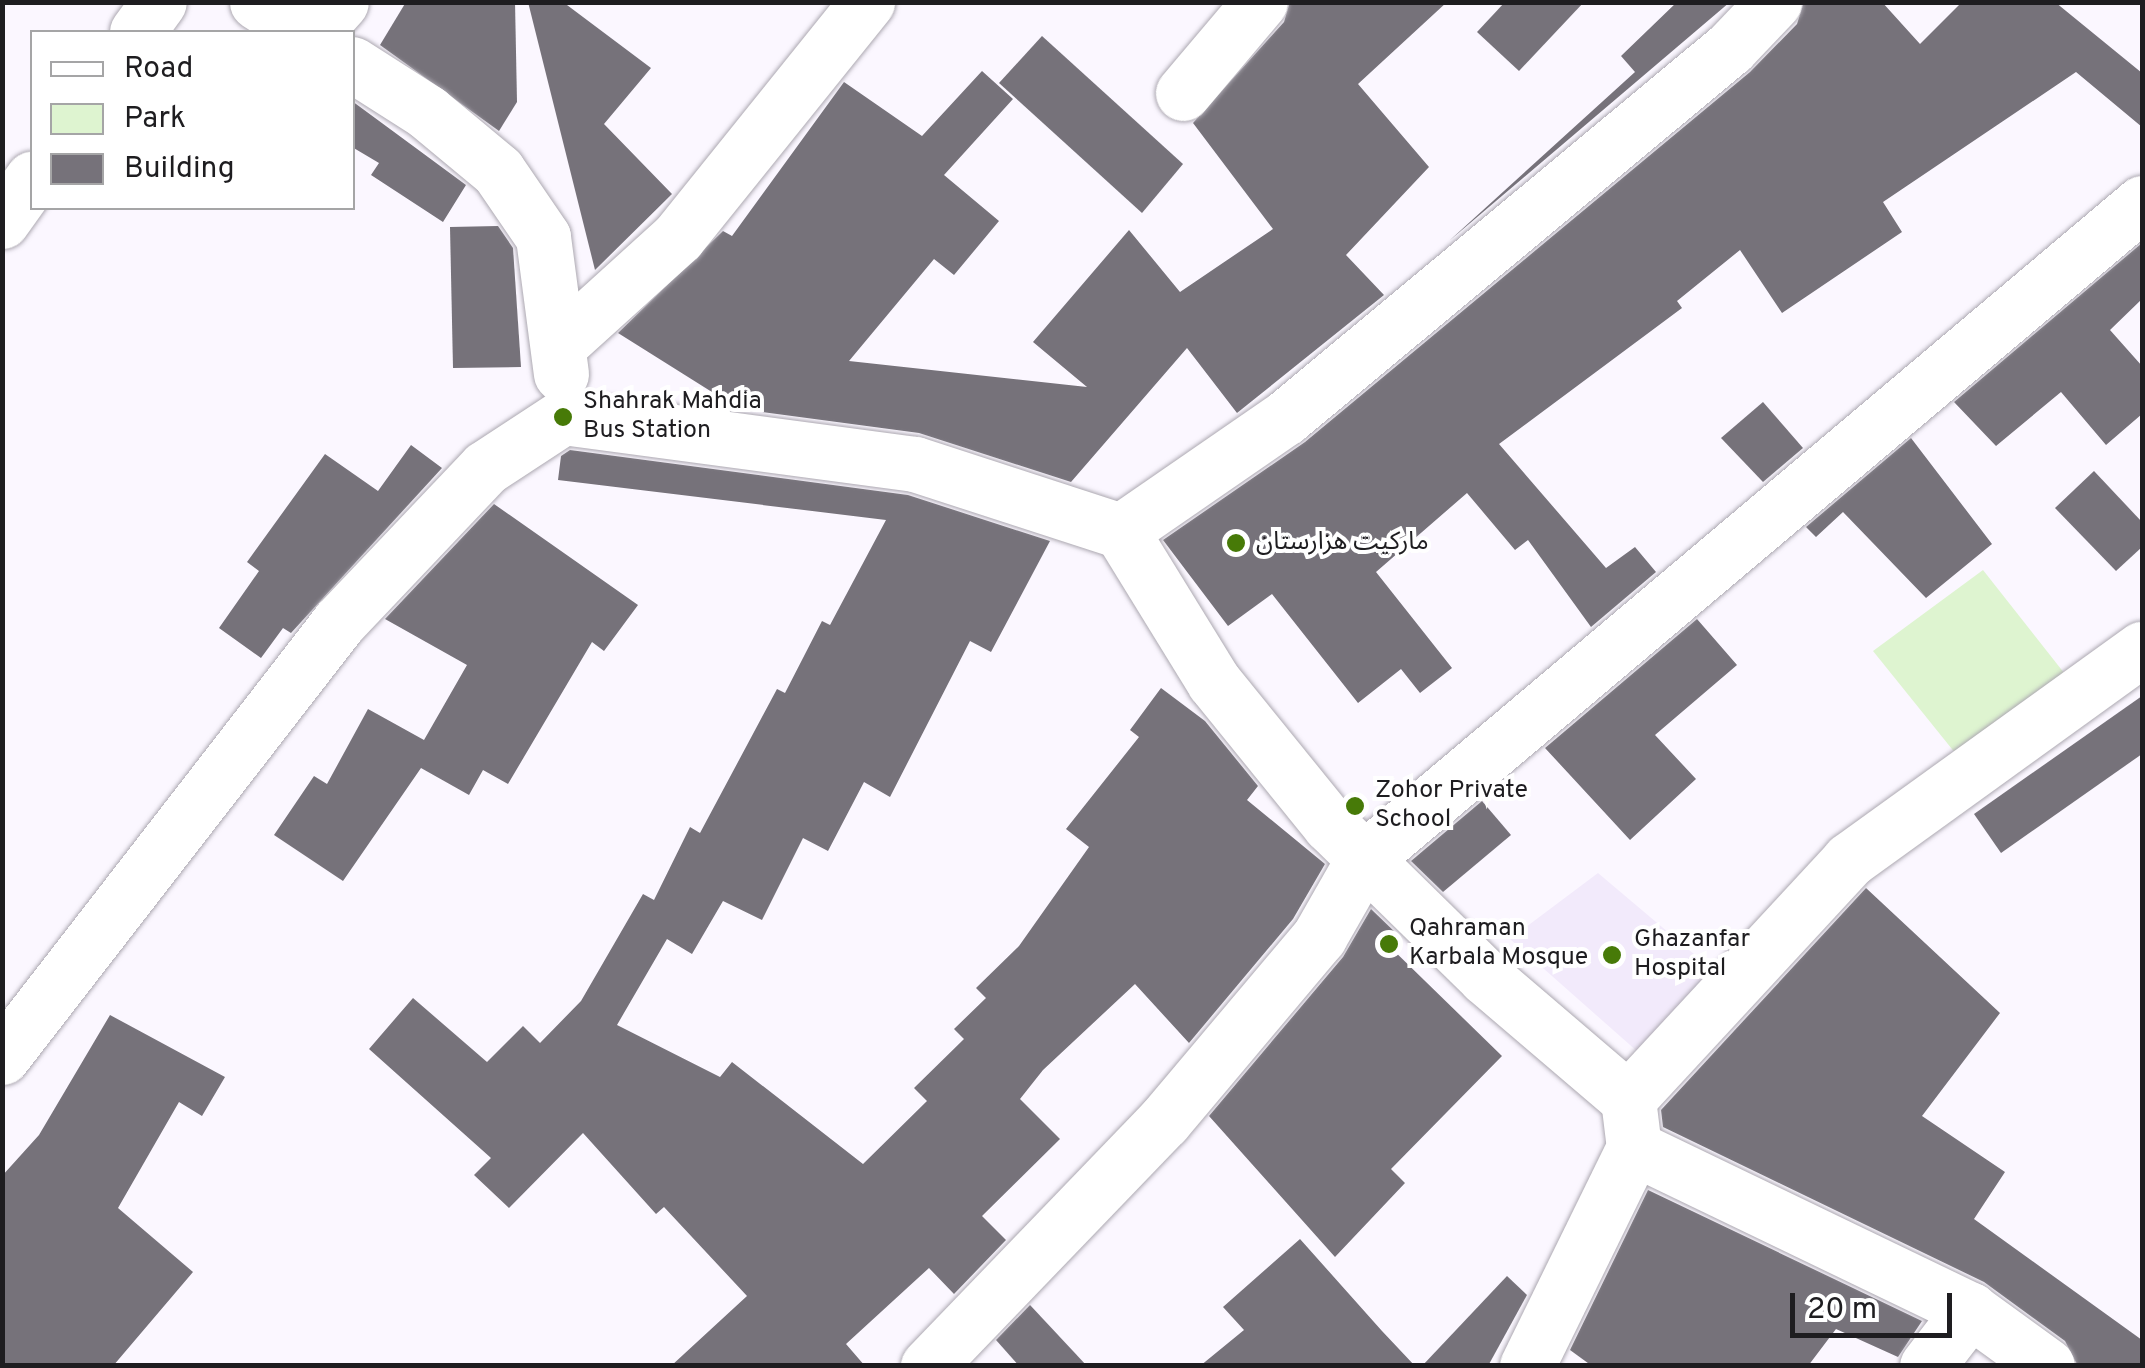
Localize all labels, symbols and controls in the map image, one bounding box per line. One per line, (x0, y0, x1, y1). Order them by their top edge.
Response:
legend (30, 30, 355, 210)
text: Road (124, 51, 193, 88)
text: Park (124, 101, 186, 138)
text: Building (124, 151, 235, 188)
place label: Shahrak Mahdia Bus Station (583, 388, 762, 447)
marker: Shahrak Mahdia Bus Station (552, 406, 574, 428)
place label: مارکیت هزارستان (1256, 528, 1429, 558)
marker: مارکیت هزارستان (1225, 532, 1247, 554)
place label: Zohor Private School (1375, 777, 1528, 836)
marker: Zohor Private School (1344, 795, 1366, 817)
place label: Qahraman Karbala Mosque (1409, 915, 1588, 974)
place label: Ghazanfar Hospital (1634, 926, 1750, 985)
marker: Qahraman Karbala Mosque (1378, 933, 1400, 955)
marker: Ghazanfar Hospital (1599, 942, 1625, 968)
scale bar (1795, 1273, 1958, 1335)
text: 20 m (1807, 1292, 1877, 1329)

